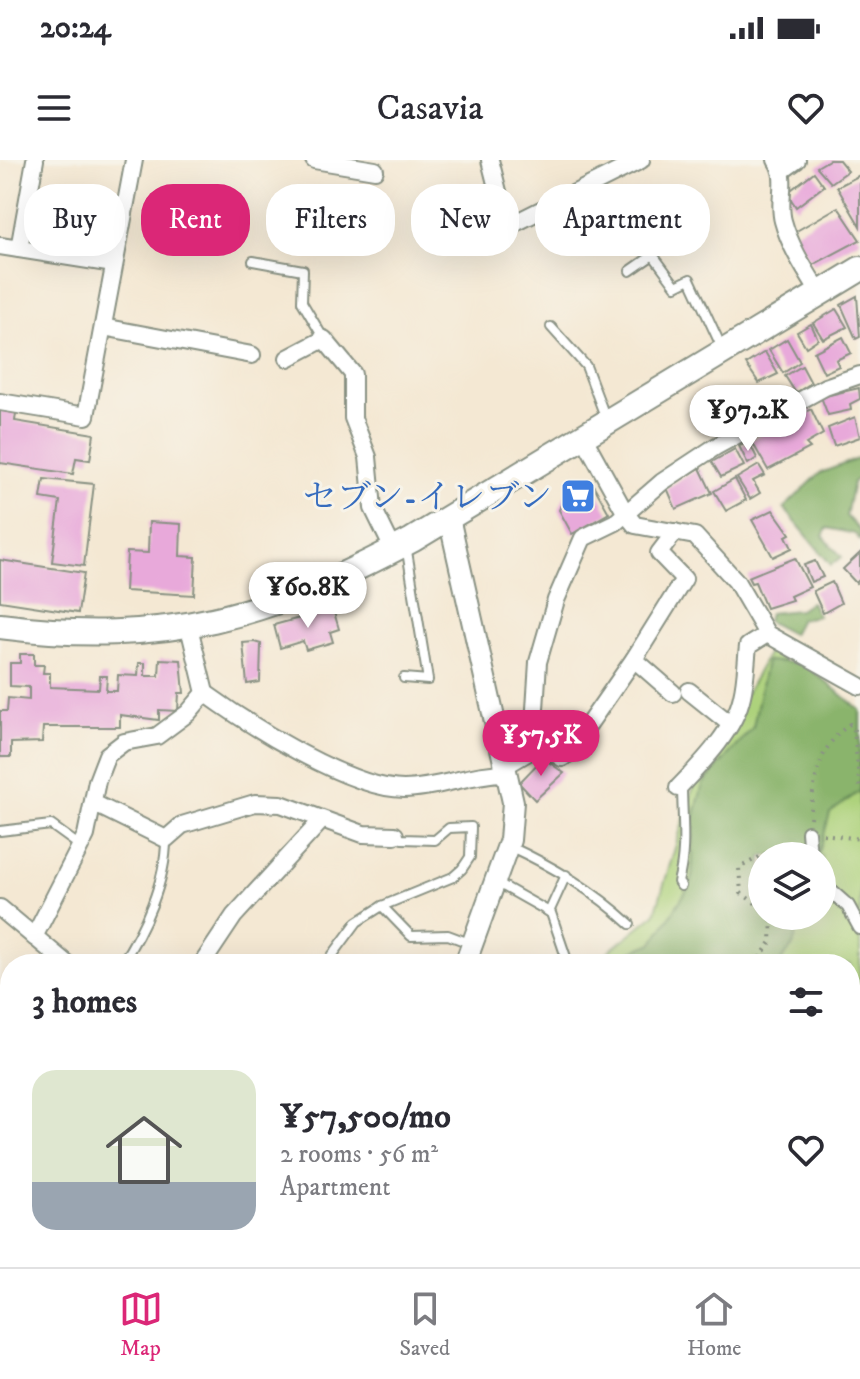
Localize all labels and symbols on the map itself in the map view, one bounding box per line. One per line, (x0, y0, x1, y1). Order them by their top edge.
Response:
pin: ¥97.2K (683, 385, 813, 453)
place label: セブン-イレブン (303, 477, 552, 519)
supermarket icon: セブン-イレブン (559, 477, 597, 515)
pin: ¥60.8K (243, 562, 373, 630)
pin: ¥57.5K (476, 710, 606, 778)

